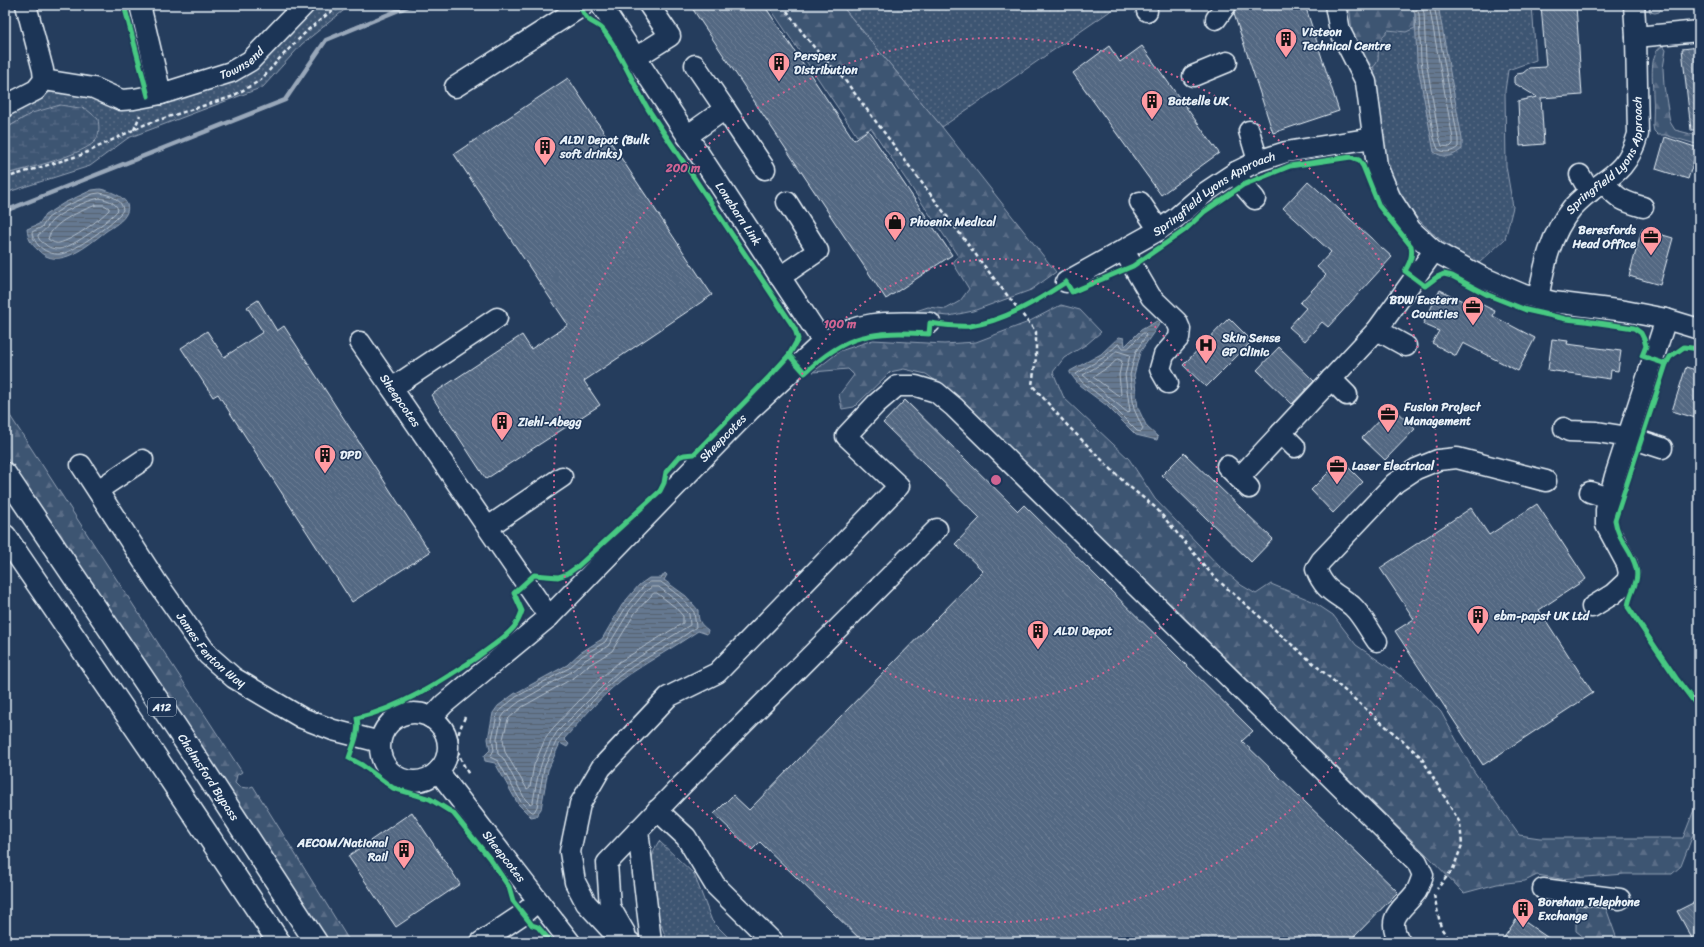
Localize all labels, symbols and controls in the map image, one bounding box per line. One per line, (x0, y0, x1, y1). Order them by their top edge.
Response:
place label: Visteon Technical Centre (1302, 21, 1392, 57)
building icon: Visteon Technical Centre (1273, 26, 1299, 59)
street label: Townsend (217, 41, 270, 86)
place label: Perspex Distribution (794, 45, 858, 81)
building icon: Perspex Distribution (766, 50, 792, 83)
building icon: Battelle UK (1139, 88, 1165, 121)
place label: Battelle UK (1168, 90, 1230, 112)
street label: Springfield Lyons Approach (1560, 96, 1649, 219)
place label: ALDI Depot (Bulk soft drinks) (559, 129, 650, 165)
building icon: ALDI Depot (Bulk soft drinks) (532, 134, 558, 167)
street label: Springfield Lyons Approach (1148, 145, 1278, 243)
text: 200 m (665, 157, 701, 179)
street label: Lonebarn Link (709, 177, 768, 250)
shop icon: Phoenix Medical (882, 209, 908, 242)
place label: Phoenix Medical (910, 211, 996, 233)
place label: Beresfords Head Office (1571, 219, 1637, 255)
office icon: Beresfords Head Office (1638, 224, 1664, 257)
place label: BDW Eastern Counties (1390, 289, 1459, 325)
office icon: BDW Eastern Counties (1460, 294, 1486, 327)
text: 100 m (824, 313, 857, 335)
place label: Skin Sense GP Clinic (1221, 327, 1281, 363)
hospital icon: Skin Sense GP Clinic (1193, 332, 1219, 365)
street label: Sheepcotes (374, 369, 427, 432)
place label: Fusion Project Management (1403, 396, 1482, 432)
office icon: Fusion Project Management (1375, 401, 1401, 434)
street label: Sheepcotes (694, 408, 752, 468)
building icon: Ziehl-Abegg (489, 409, 515, 442)
place label: Ziehl-Abegg (517, 411, 582, 433)
building icon: DPD (312, 442, 338, 475)
place label: DPD (340, 444, 362, 466)
office icon: Laser Electrical (1324, 453, 1350, 486)
place label: Laser Electrical (1352, 455, 1435, 477)
centre of rings (989, 473, 1003, 487)
building icon: ebm-papst UK Ltd (1465, 603, 1491, 636)
place label: ebm-papst UK Ltd (1493, 605, 1591, 627)
street label: James Fenton Way (170, 607, 251, 694)
building icon: ALDI Depot (1025, 618, 1051, 651)
place label: ALDI Depot (1053, 620, 1113, 642)
road number: A12 (148, 698, 176, 716)
street label: Chelmsford Bypass (172, 729, 245, 826)
street label: Sheepcotes (477, 825, 532, 888)
place label: AECOM/National Rail (296, 832, 389, 868)
building icon: AECOM/National Rail (391, 837, 417, 870)
place label: Boreham Telephone Exchange (1538, 891, 1641, 927)
building icon: Boreham Telephone Exchange (1510, 896, 1536, 929)

